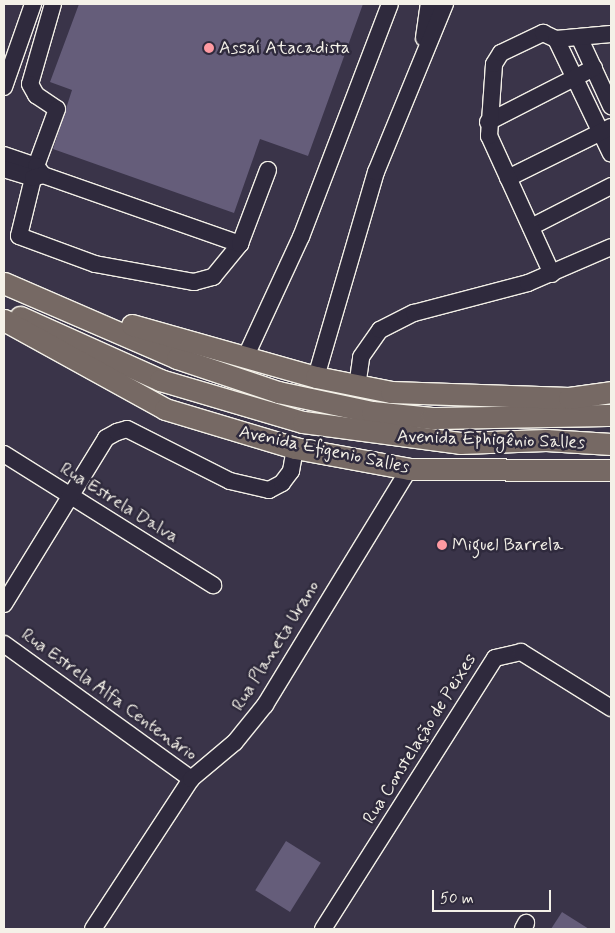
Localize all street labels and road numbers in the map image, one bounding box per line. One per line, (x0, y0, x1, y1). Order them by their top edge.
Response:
street label: Avenida Efigenio Salles (238, 422, 410, 478)
street label: Avenida Ephigênio Salles (399, 426, 583, 454)
street label: Rua Estrela Dalva (57, 459, 181, 547)
street label: Rua Planeta Urano (227, 577, 325, 715)
street label: Rua Estrela Alfa Centenário (17, 624, 201, 766)
street label: Rua Constelação de Peixes (358, 649, 482, 829)

